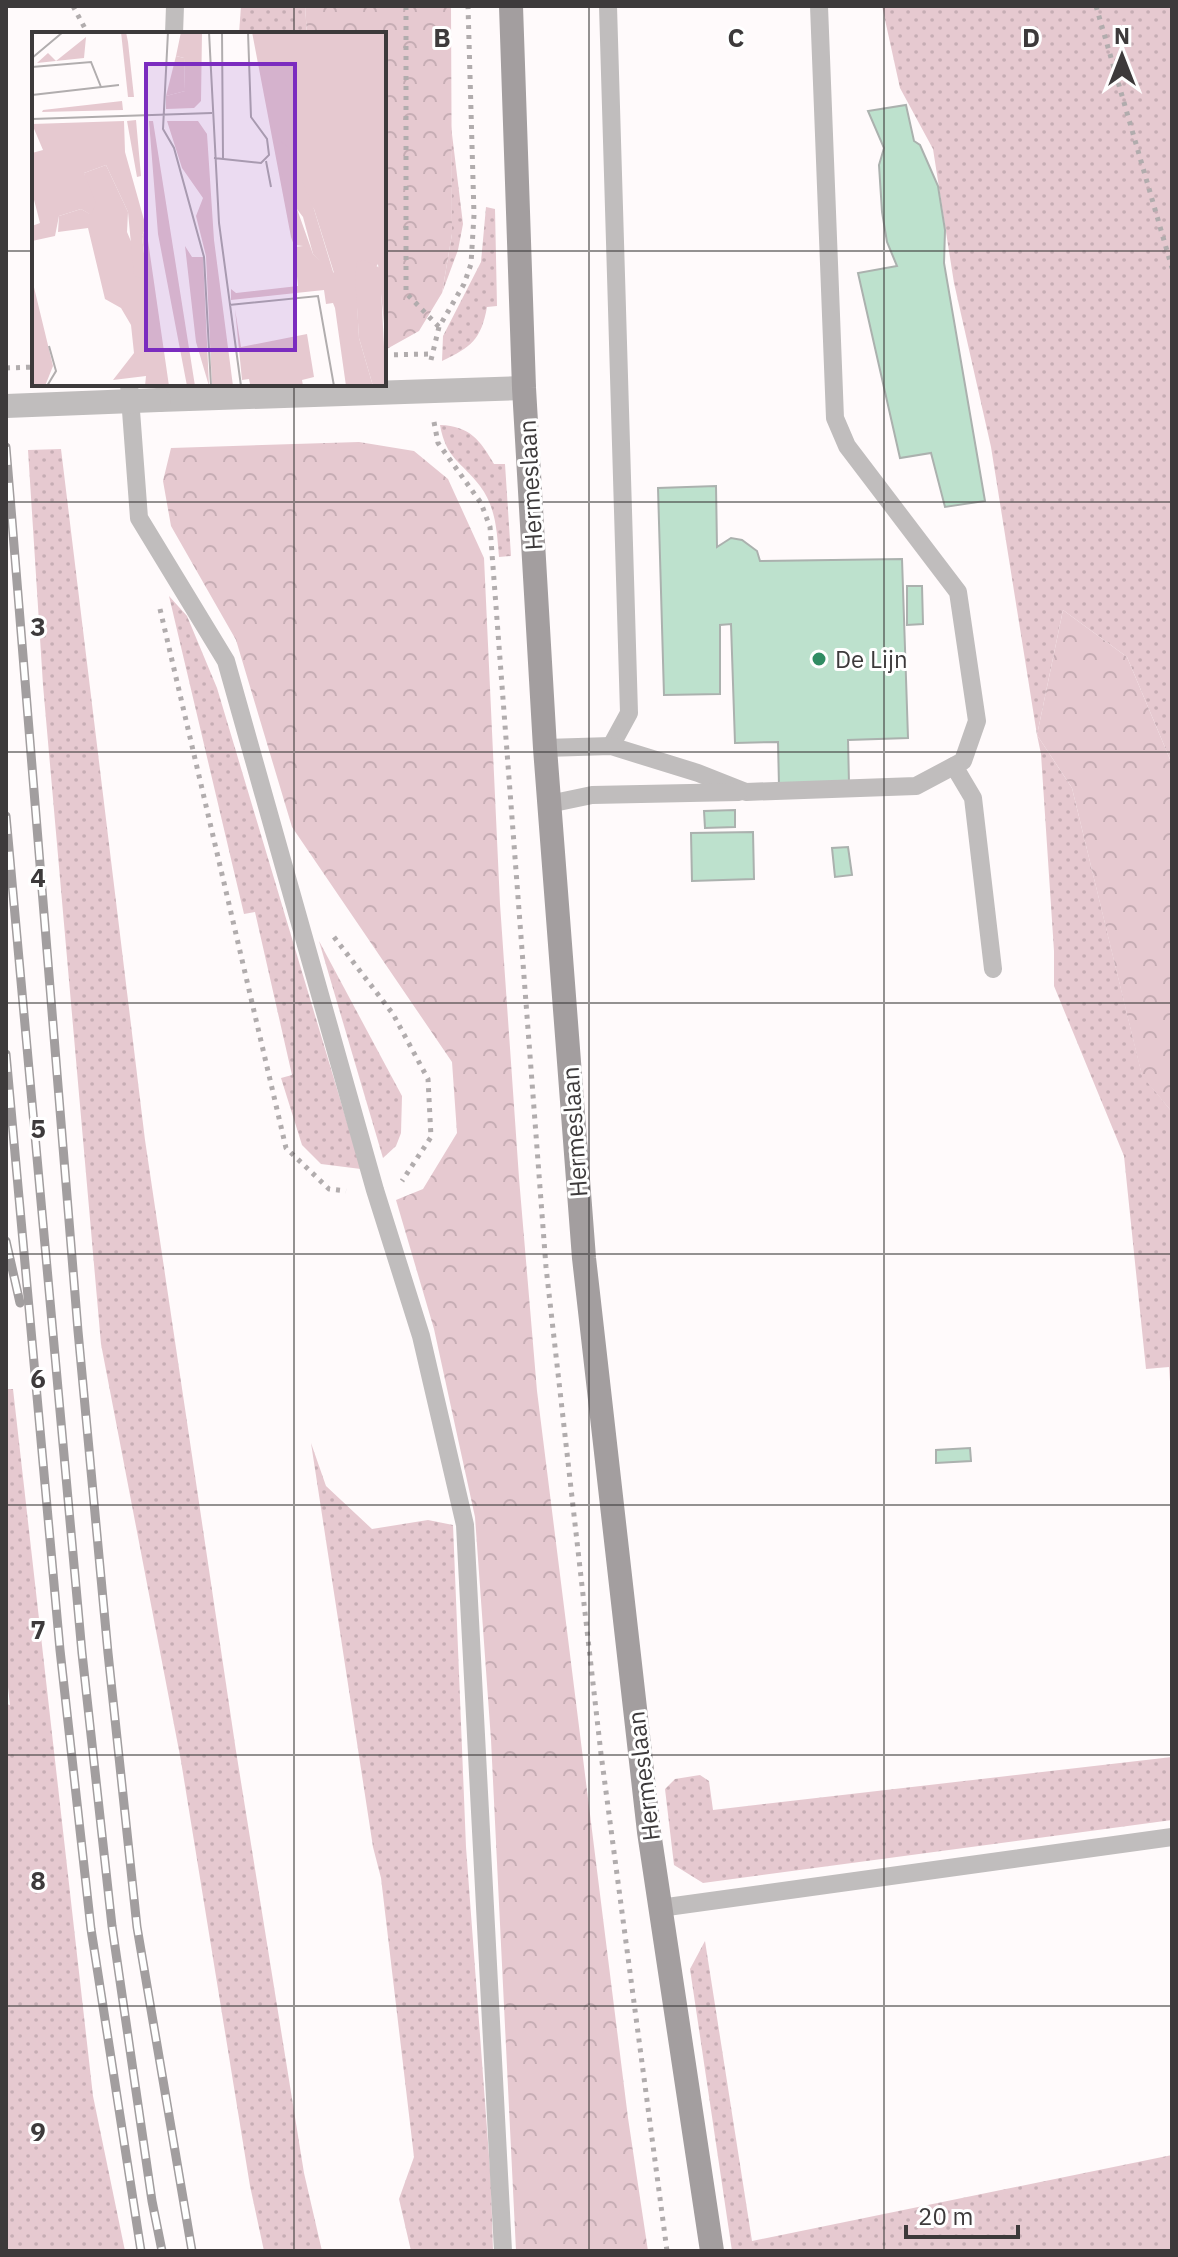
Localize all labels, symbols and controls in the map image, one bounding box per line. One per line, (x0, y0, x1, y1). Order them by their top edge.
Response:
north arrow (1082, 16, 1162, 96)
text: B (433, 20, 451, 54)
text: C (728, 20, 745, 54)
text: D (1022, 20, 1040, 54)
text: N (1114, 21, 1130, 50)
inset map (32, 32, 386, 386)
street label: Hermeslaan (511, 419, 549, 551)
text: 3 (30, 609, 46, 643)
place label: De Lijn (835, 643, 908, 675)
marker: De Lijn (810, 650, 828, 668)
text: 4 (30, 860, 46, 894)
street label: Hermeslaan (553, 1066, 595, 1198)
text: 5 (30, 1111, 46, 1145)
text: 6 (30, 1361, 46, 1395)
text: 7 (30, 1612, 46, 1646)
street label: Hermeslaan (619, 1709, 667, 1843)
text: 8 (30, 1863, 46, 1897)
text: 9 (30, 2114, 46, 2148)
scale bar (906, 2189, 1018, 2239)
text: 20 m (918, 2200, 973, 2232)

